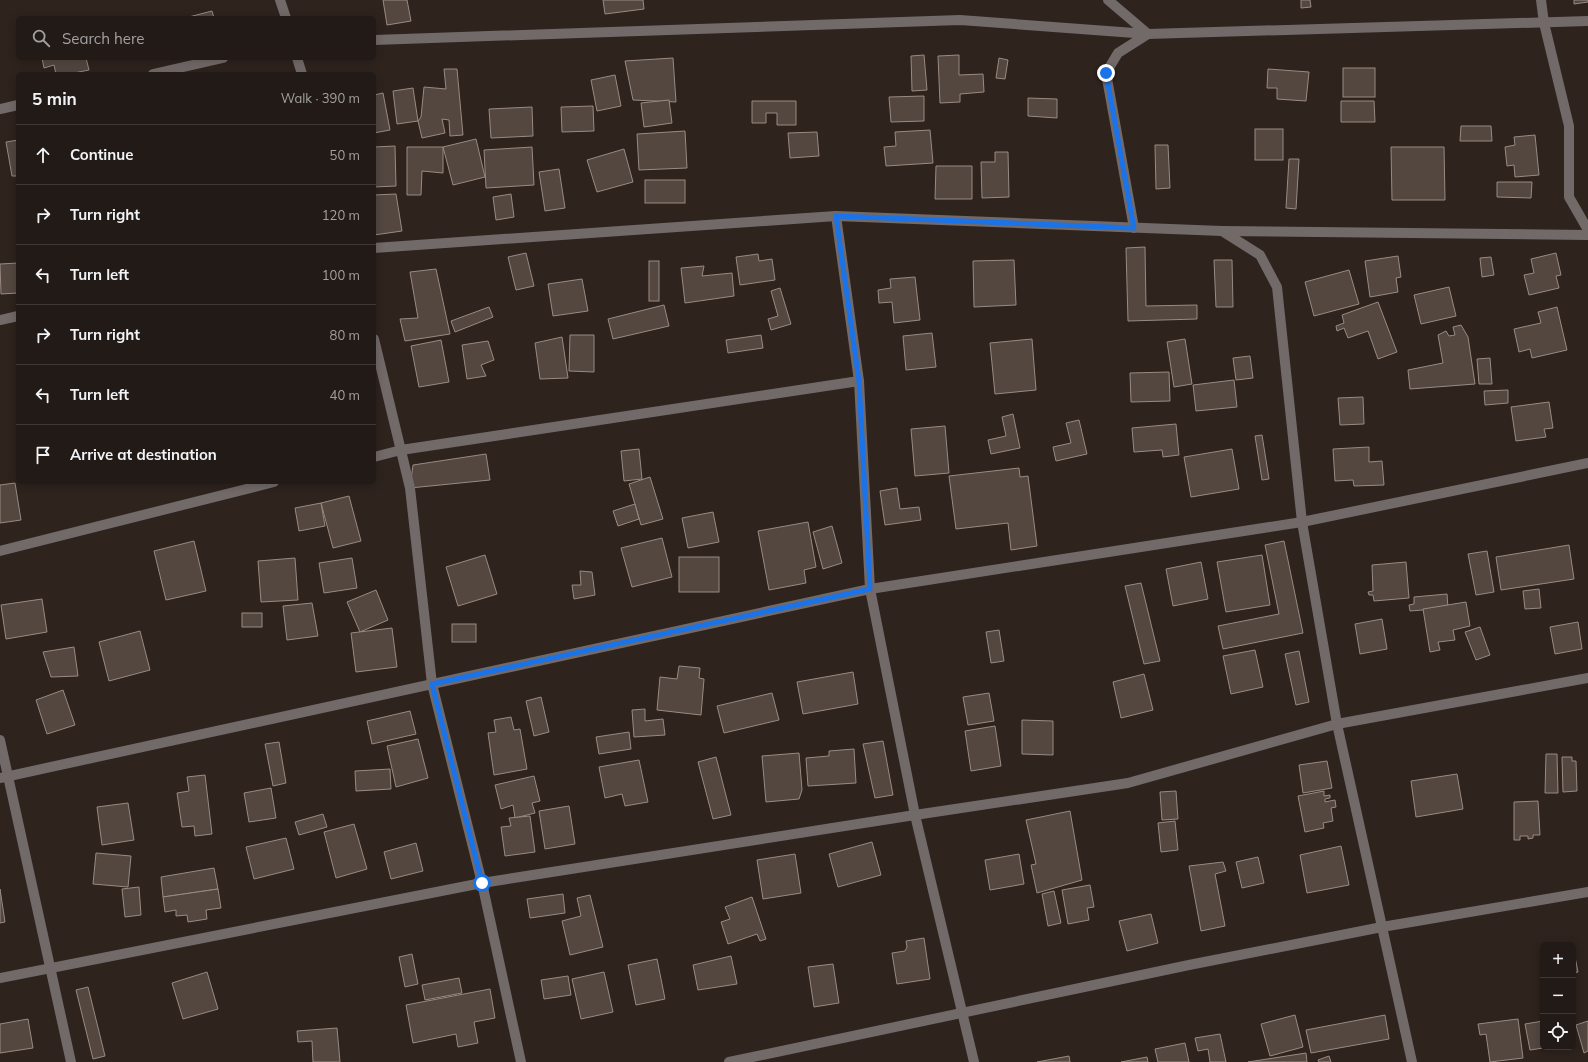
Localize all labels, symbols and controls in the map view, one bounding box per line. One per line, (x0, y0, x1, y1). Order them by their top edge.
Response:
search box (16, 16, 376, 60)
icon: search (30, 27, 52, 49)
text: Search here (62, 29, 144, 48)
route end (1097, 64, 1115, 82)
text: 5 min (32, 88, 77, 109)
text: Walk · 390 m (281, 90, 360, 106)
icon: ahead (32, 144, 54, 166)
text: Continue (70, 145, 133, 164)
text: 50 m (330, 147, 360, 163)
icon: right (32, 204, 54, 226)
text: Turn right (70, 205, 140, 224)
text: 120 m (322, 207, 360, 223)
icon: left (32, 264, 54, 286)
text: Turn left (70, 265, 129, 284)
text: 100 m (322, 267, 360, 283)
icon: right (32, 324, 54, 346)
text: Turn right (70, 325, 140, 344)
text: 80 m (330, 327, 360, 343)
icon: left (32, 384, 54, 406)
text: Turn left (70, 385, 129, 404)
text: 40 m (330, 387, 360, 403)
icon: arrive (32, 444, 54, 466)
text: Arrive at destination (70, 445, 217, 464)
route start (473, 874, 491, 892)
map controls (1540, 942, 1576, 1050)
button: + (1540, 942, 1576, 978)
button: − (1540, 978, 1576, 1014)
button: locate (1540, 1014, 1576, 1050)

